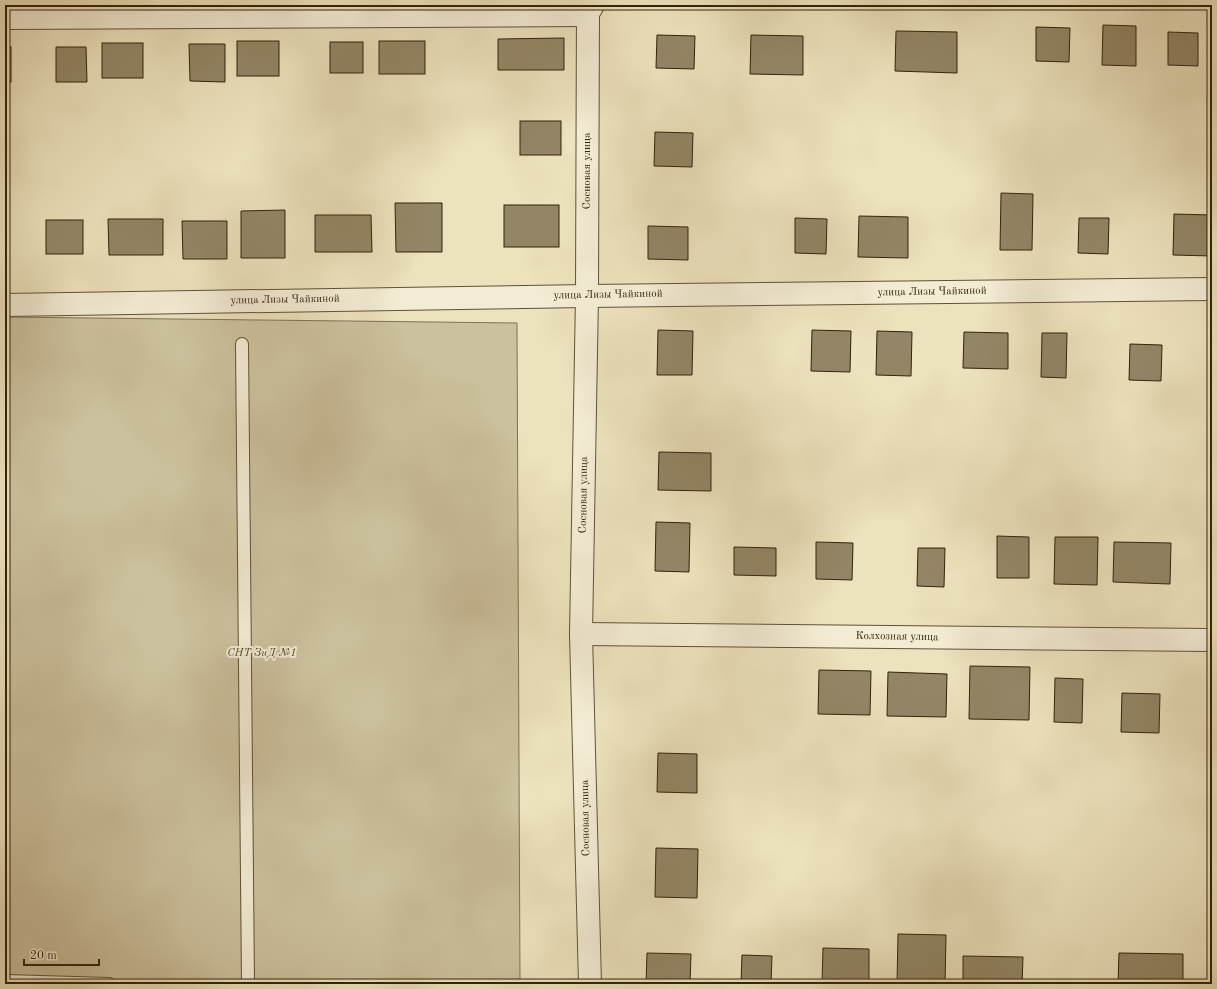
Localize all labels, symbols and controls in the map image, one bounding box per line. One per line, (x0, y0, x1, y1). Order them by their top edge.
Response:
street label: Сосновая улица (582, 132, 593, 209)
street label: улица Лизы Чайкиной (877, 286, 987, 298)
street label: улица Лизы Чайкиной (553, 289, 663, 301)
street label: улица Лизы Чайкиной (230, 294, 340, 306)
street label: Сосновая улица (578, 456, 590, 533)
street label: Колхозная улица (855, 631, 939, 643)
park label: СНТ ЗиД №1 (227, 647, 297, 659)
street label: Сосновая улица (580, 779, 592, 856)
scale bar (24, 941, 99, 967)
text: 20 m (30, 950, 57, 962)

